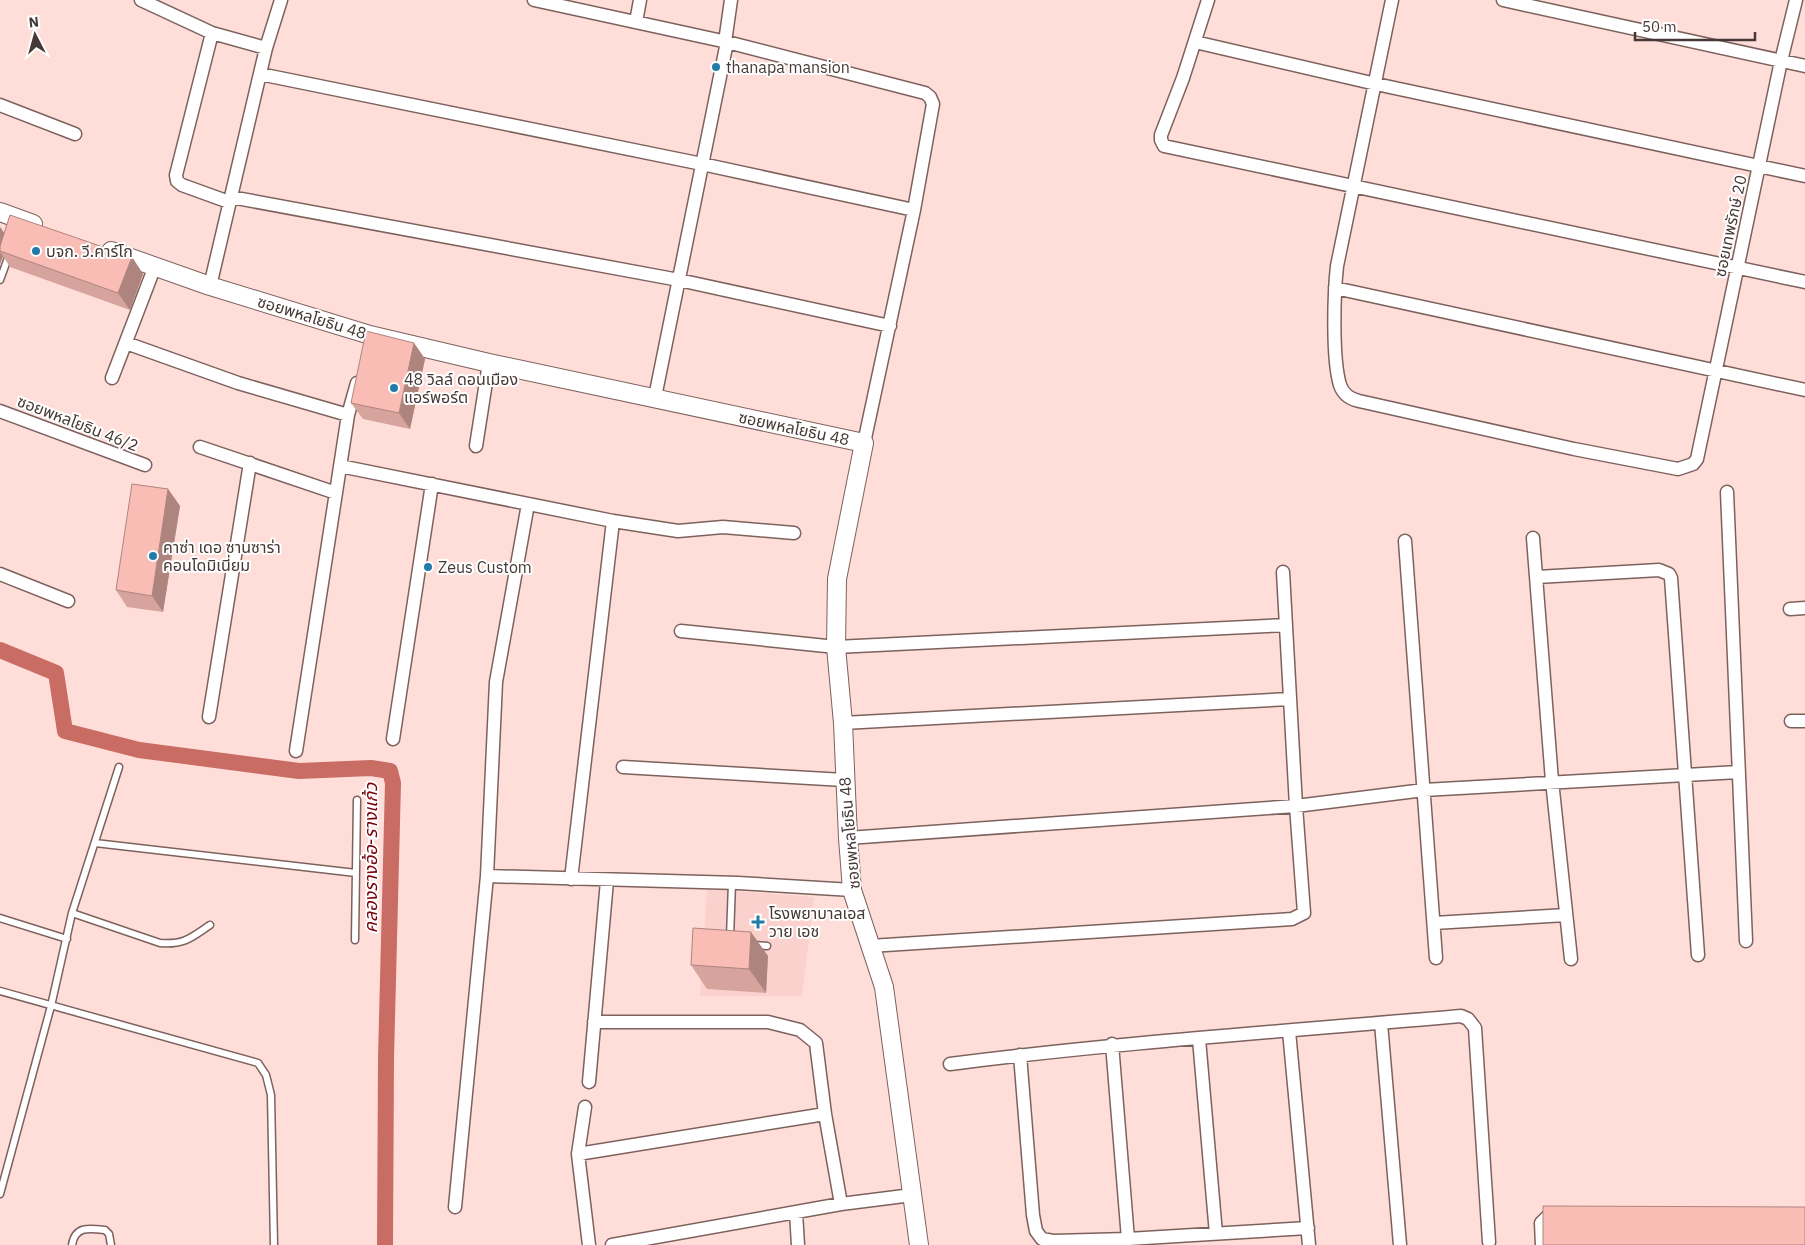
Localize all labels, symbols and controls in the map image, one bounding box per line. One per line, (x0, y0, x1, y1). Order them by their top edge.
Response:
north arrow (10, 10, 60, 60)
scale bar (1635, 10, 1755, 42)
text: N (28, 13, 40, 32)
text: 50 m (1642, 17, 1677, 36)
place label: thanapa mansion (726, 57, 850, 77)
marker: thanapa mansion (710, 61, 722, 73)
street label: ซอยเทพรักษ์ 20 (1709, 173, 1751, 279)
place label: บจก. วี.คาร์โก (46, 241, 133, 261)
marker: บจก. วี.คาร์โก (30, 245, 42, 257)
street label: ซอยพหลโยธิน 48 (255, 291, 369, 343)
place label: 48 วิลล์ ดอนเมือง แอร์พอร์ต (404, 369, 518, 407)
marker: 48 วิลล์ ดอนเมือง แอร์พอร์ต (388, 382, 400, 394)
street label: ซอยพหลโยธิน 46/2 (14, 391, 142, 455)
street label: ซอยพหลโยธิน 48 (737, 407, 851, 449)
place label: คาซ่า เดอ ซานซาร่า คอนโดมิเนี่ยม (163, 537, 281, 575)
marker: คาซ่า เดอ ซานซาร่า คอนโดมิเนี่ยม (147, 550, 159, 562)
place label: Zeus Custom (438, 557, 532, 577)
marker: Zeus Custom (422, 561, 434, 573)
street label: ซอยพหลโยธิน 48 (834, 776, 864, 890)
water label: คลองรางอ้อ-รางแก้ว (359, 782, 382, 933)
place label: โรงพยาบาลเอส วาย เอช (769, 903, 865, 941)
marker: โรงพยาบาลเอส วาย เอช (751, 915, 765, 929)

